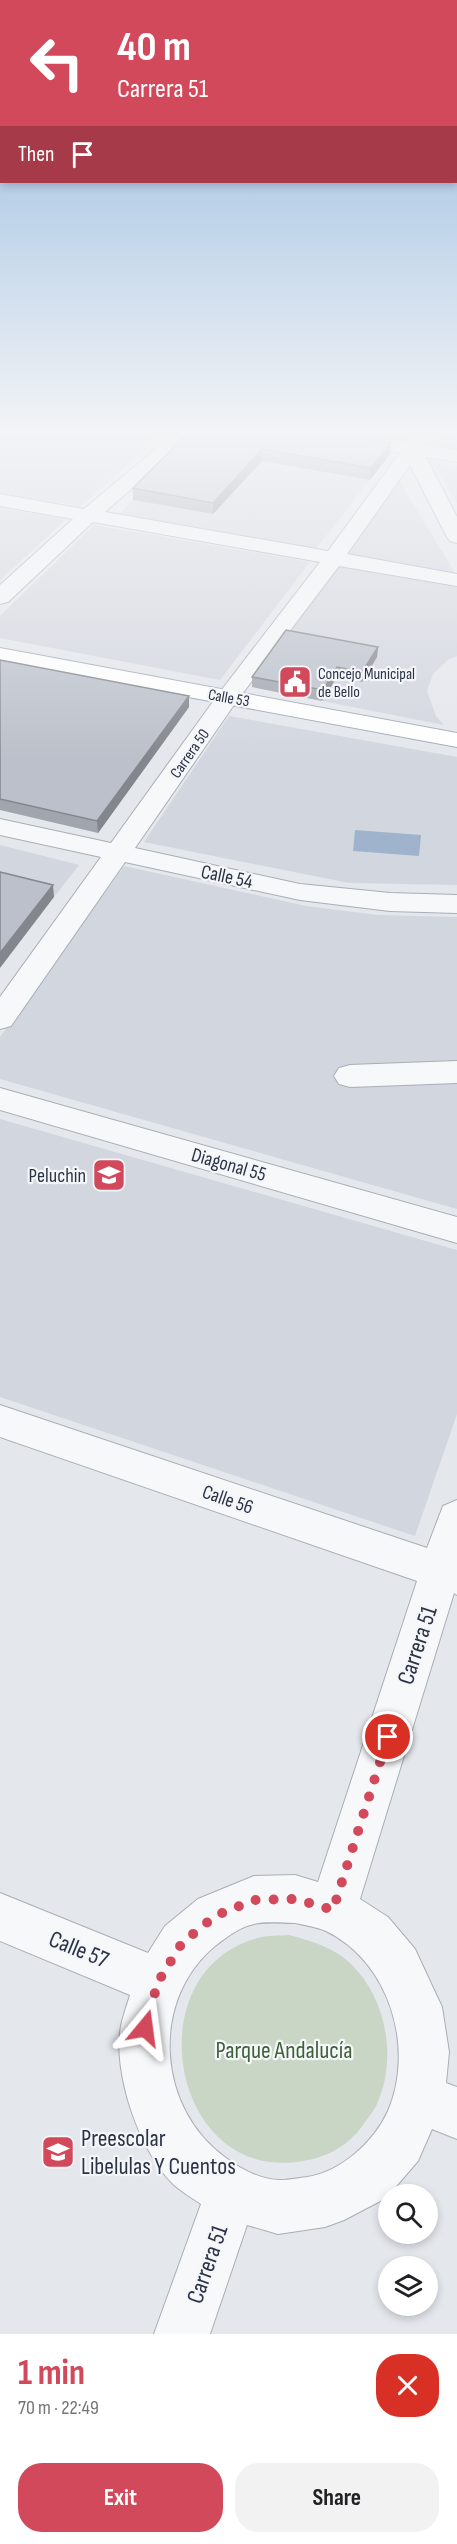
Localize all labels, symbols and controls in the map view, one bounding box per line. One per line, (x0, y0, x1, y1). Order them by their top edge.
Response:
text: 40 m (117, 22, 191, 73)
icon: left (18, 24, 96, 102)
text: Carrera 51 (117, 73, 208, 105)
icon: arrive (66, 138, 99, 171)
text: Then (18, 141, 54, 168)
public building icon: Concejo Municipal de Bello (277, 664, 313, 700)
place label: Concejo Municipal de Bello (318, 665, 415, 702)
street label: Calle 53 (207, 686, 251, 711)
street label: Carrera 50 (166, 726, 214, 782)
street label: Calle 54 (199, 860, 255, 894)
street label: Diagonal 55 (189, 1143, 269, 1187)
school or university icon: Peluchin (91, 1157, 127, 1193)
place label: Peluchin (29, 1164, 86, 1188)
street label: Calle 56 (199, 1480, 256, 1520)
street label: Carrera 51 (391, 1602, 444, 1688)
pin (362, 1711, 413, 1762)
icon: arrive (371, 1720, 404, 1753)
street label: Calle 57 (45, 1924, 113, 1975)
position arrow (113, 1996, 177, 2060)
park label: Parque Andalucía (215, 2036, 353, 2065)
place label: Preescolar Libelulas Y Cuentos (81, 2124, 236, 2181)
school or university icon: Preescolar Libelulas Y Cuentos (40, 2134, 76, 2170)
map controls (378, 2184, 438, 2316)
button: search (378, 2184, 438, 2244)
street label: Carrera 51 (181, 2221, 235, 2307)
button: layers (378, 2256, 438, 2316)
text: 1 min (18, 2352, 85, 2395)
button: close (376, 2354, 439, 2417)
text: 70 m · 22:49 (18, 2396, 99, 2420)
button: Exit (18, 2463, 223, 2532)
button: Share (235, 2463, 439, 2532)

